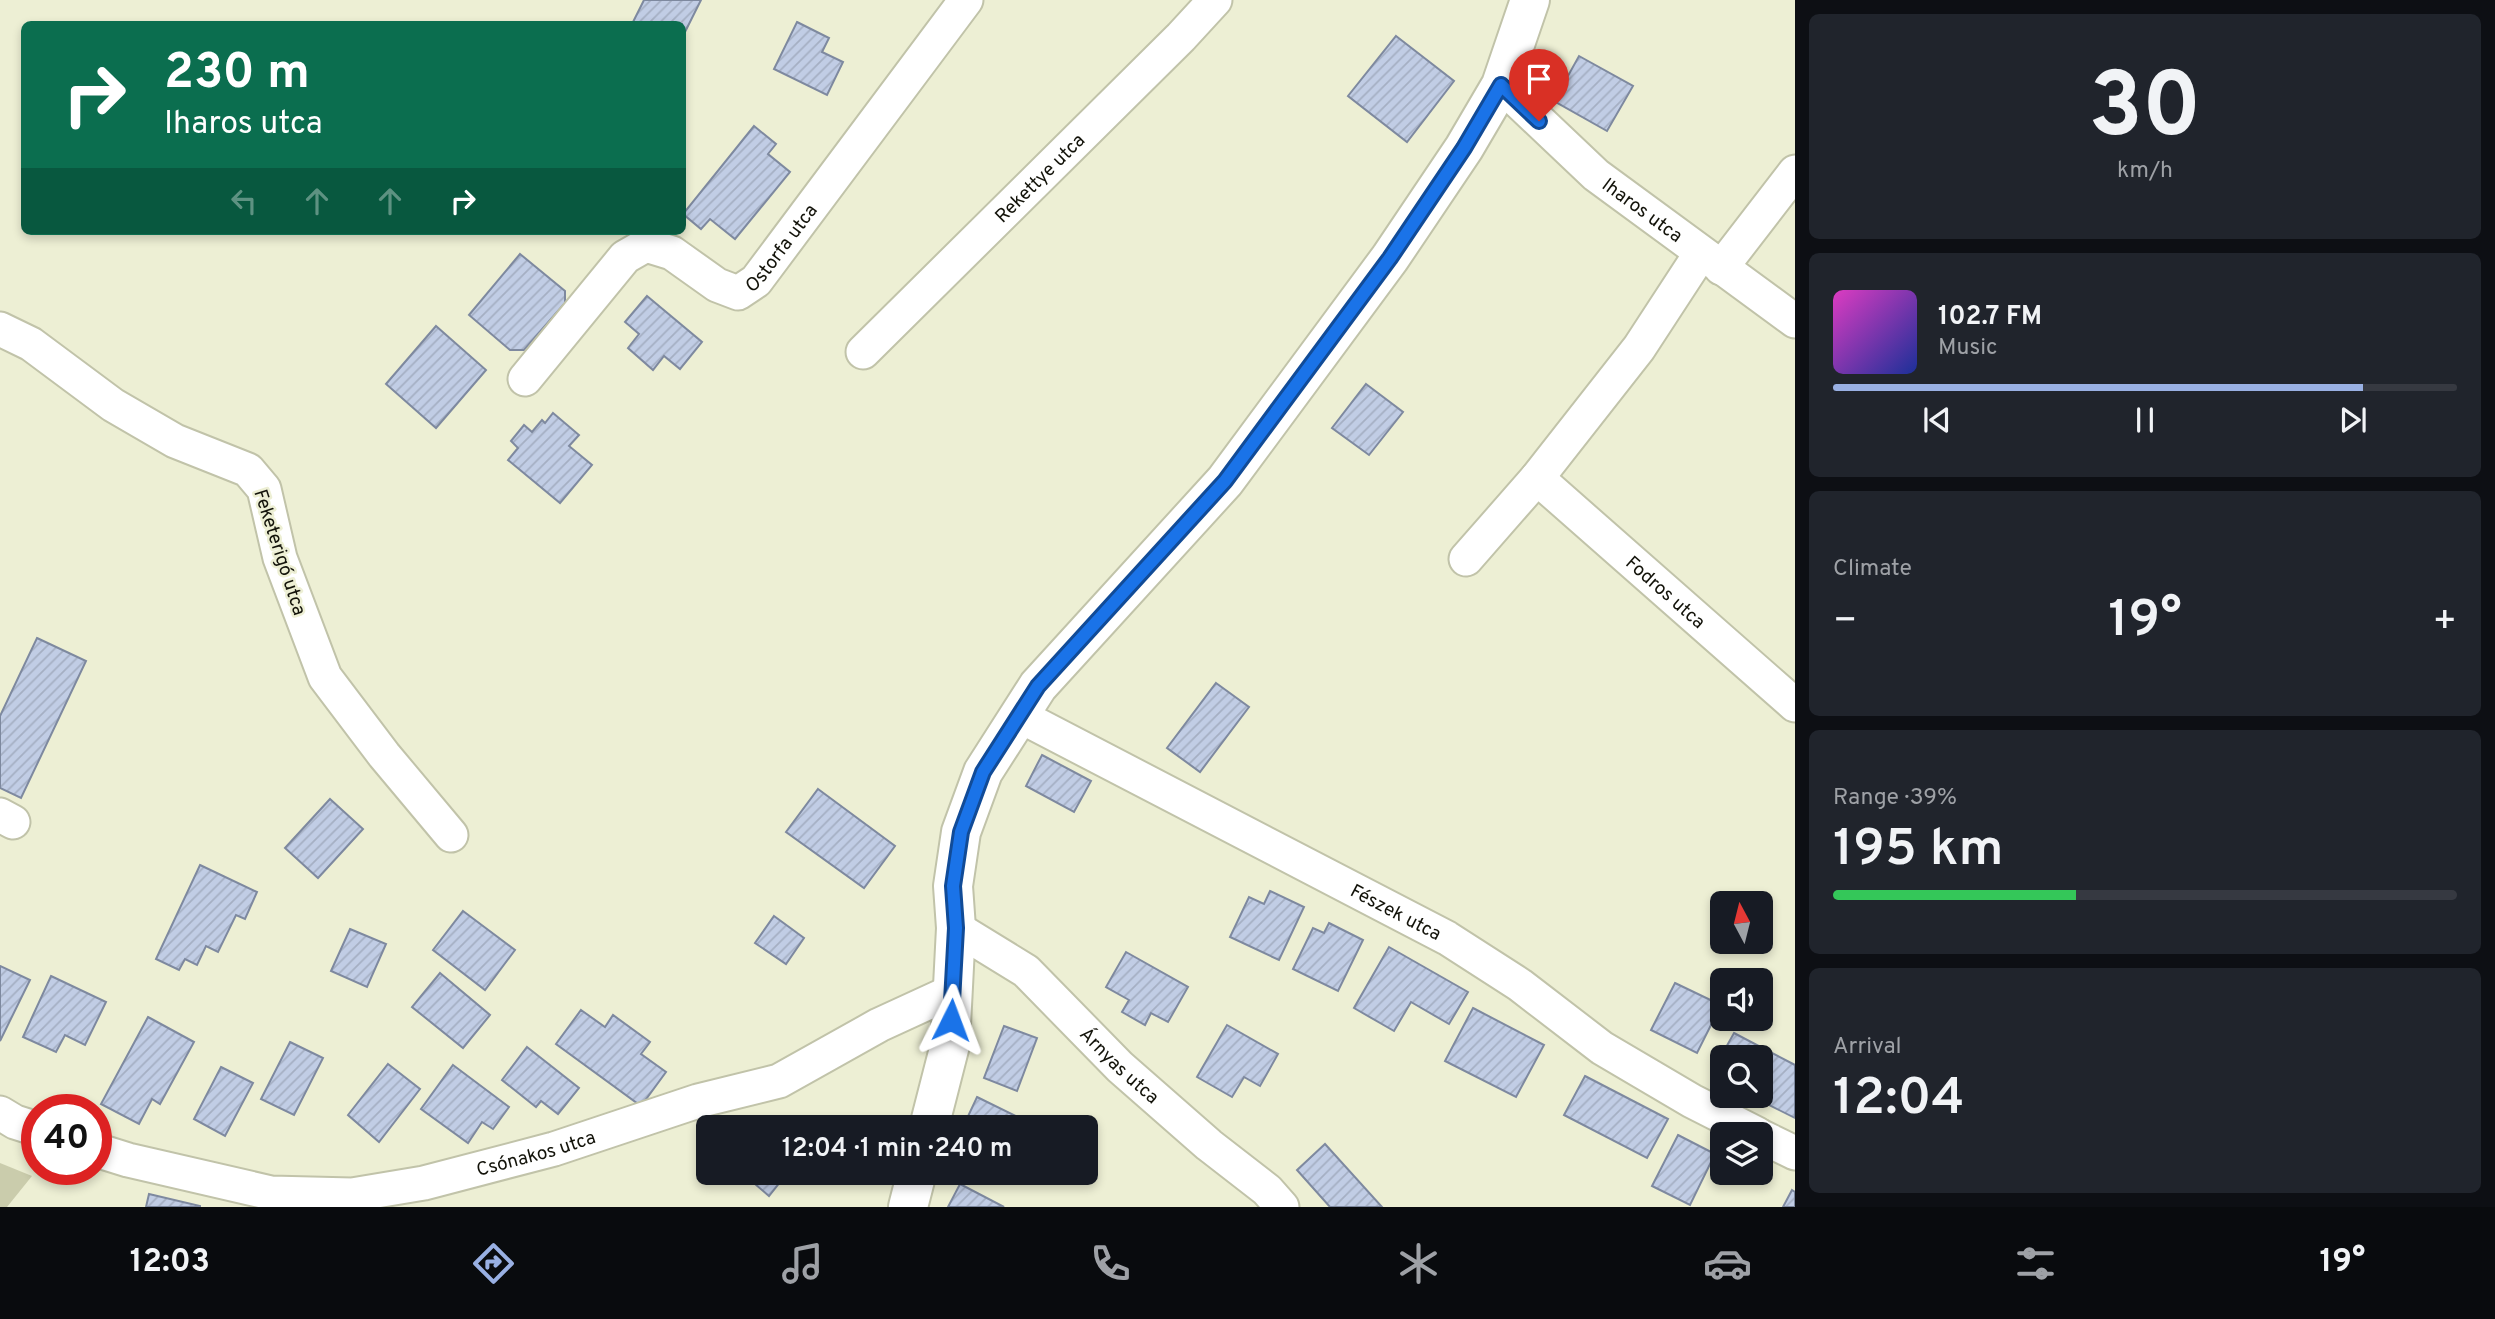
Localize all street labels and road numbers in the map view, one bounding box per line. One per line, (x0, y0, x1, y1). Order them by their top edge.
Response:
street label: Rekettye utca (990, 129, 1091, 229)
street label: Iharos utca (1597, 173, 1687, 249)
street label: Ostorfa utca (741, 200, 823, 299)
street label: Feketerigó utca (247, 487, 311, 619)
street label: Fodros utca (1620, 552, 1710, 635)
street label: Fészek utca (1346, 880, 1445, 947)
street label: Árnyas utca (1074, 1022, 1163, 1110)
street label: Csónakos utca (474, 1126, 599, 1183)

